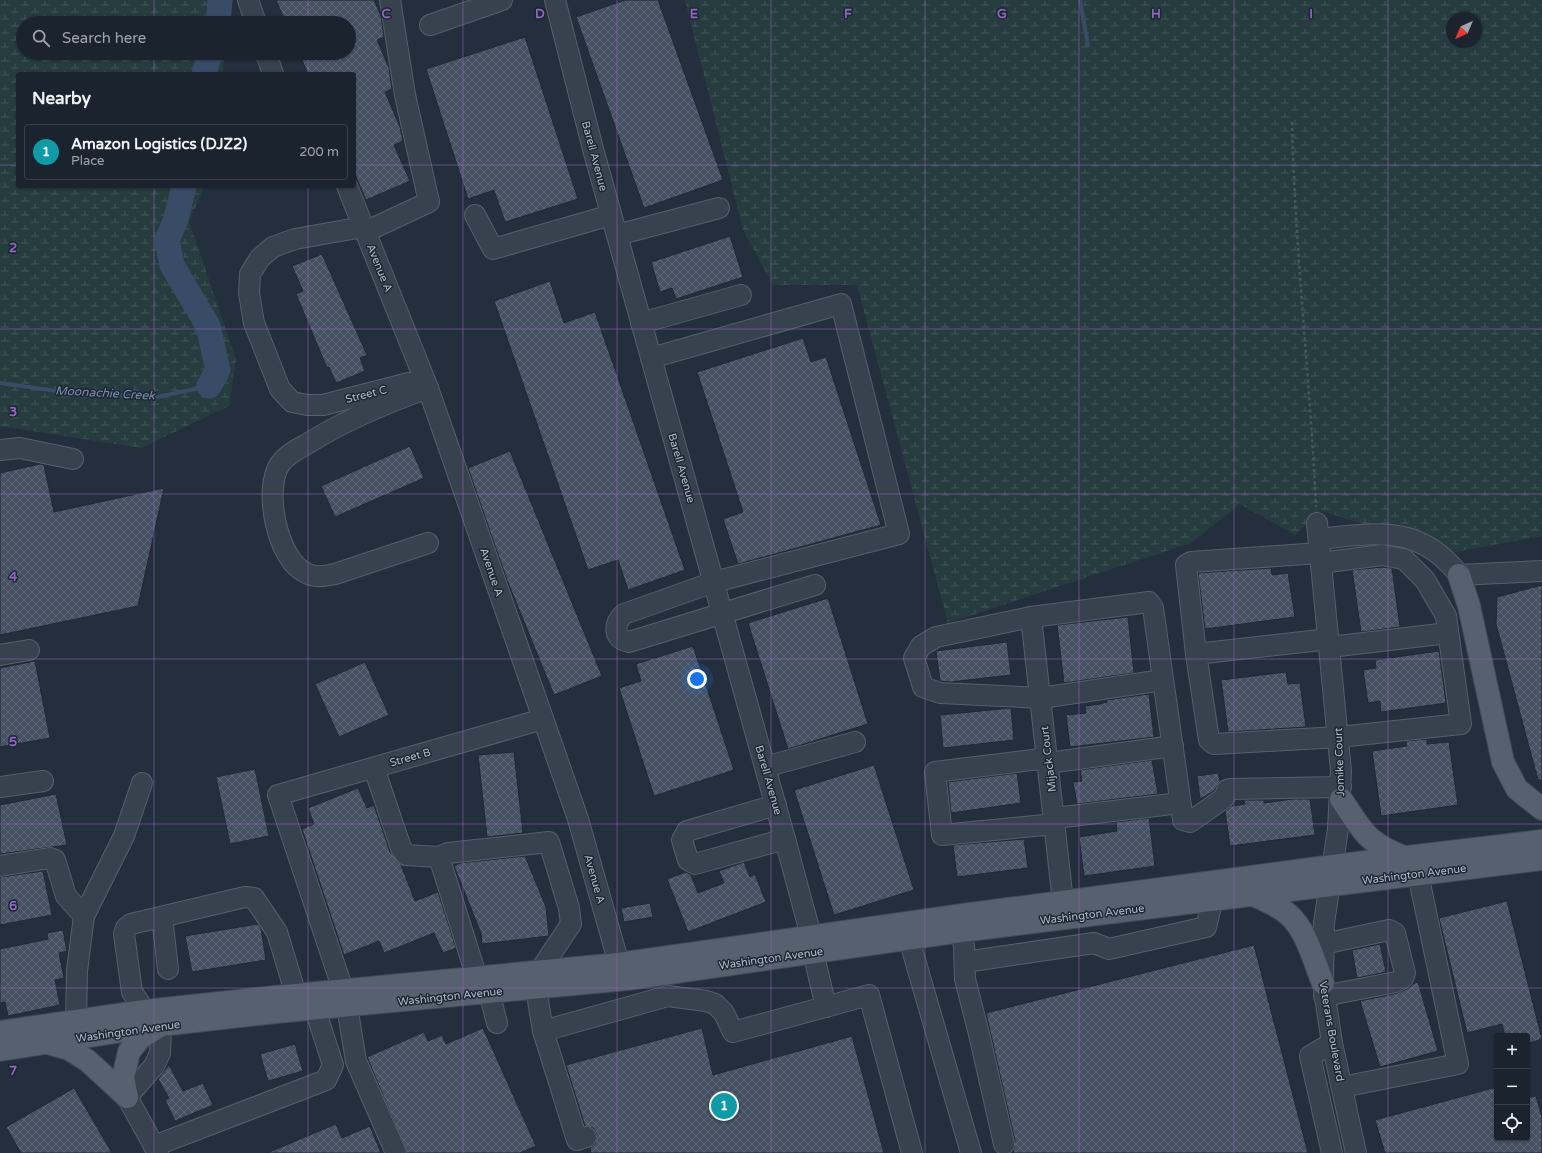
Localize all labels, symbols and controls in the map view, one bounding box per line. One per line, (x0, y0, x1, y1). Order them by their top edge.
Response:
text: C (381, 6, 391, 22)
text: D (535, 6, 545, 22)
text: E (690, 6, 698, 22)
text: F (844, 6, 852, 22)
text: G (997, 6, 1007, 22)
text: H (1151, 6, 1161, 22)
text: I (1309, 6, 1313, 22)
north arrow (1446, 12, 1482, 48)
search box (16, 16, 356, 60)
icon: search (30, 27, 52, 49)
text: Search here (62, 29, 146, 47)
text: Nearby (32, 88, 91, 109)
street label: Barell Avenue (579, 120, 610, 192)
text: Amazon Logistics (DJZ2) (71, 135, 247, 153)
text: 1 (42, 144, 50, 160)
text: 200 m (299, 144, 339, 160)
text: Place (71, 153, 104, 169)
text: 2 (9, 240, 17, 256)
street label: Avenue A (364, 242, 395, 294)
water label: Moonachie Creek (55, 383, 156, 403)
street label: Street C (344, 383, 388, 406)
text: 3 (9, 404, 17, 420)
street label: Barell Avenue (665, 432, 698, 504)
street label: Avenue A (477, 546, 506, 598)
text: 4 (9, 569, 18, 585)
your location (687, 669, 707, 689)
street label: Mijack Court (1038, 725, 1059, 793)
street label: Jomike Court (1332, 727, 1347, 797)
text: 5 (9, 734, 17, 750)
street label: Barell Avenue (752, 744, 785, 816)
street label: Street B (388, 745, 432, 770)
street label: Avenue A (581, 853, 608, 905)
street label: Washington Avenue (1361, 862, 1467, 887)
text: 6 (9, 898, 17, 914)
street label: Washington Avenue (1039, 902, 1145, 927)
street label: Washington Avenue (718, 945, 824, 972)
street label: Veterans Boulevard (1316, 980, 1347, 1082)
street label: Washington Avenue (397, 985, 503, 1008)
street label: Washington Avenue (75, 1018, 181, 1045)
map controls (1494, 1033, 1530, 1141)
button: + (1494, 1033, 1530, 1069)
text: 7 (9, 1063, 17, 1079)
button: − (1494, 1069, 1530, 1105)
pin: 1 (711, 1091, 737, 1121)
button: locate (1494, 1105, 1530, 1141)

